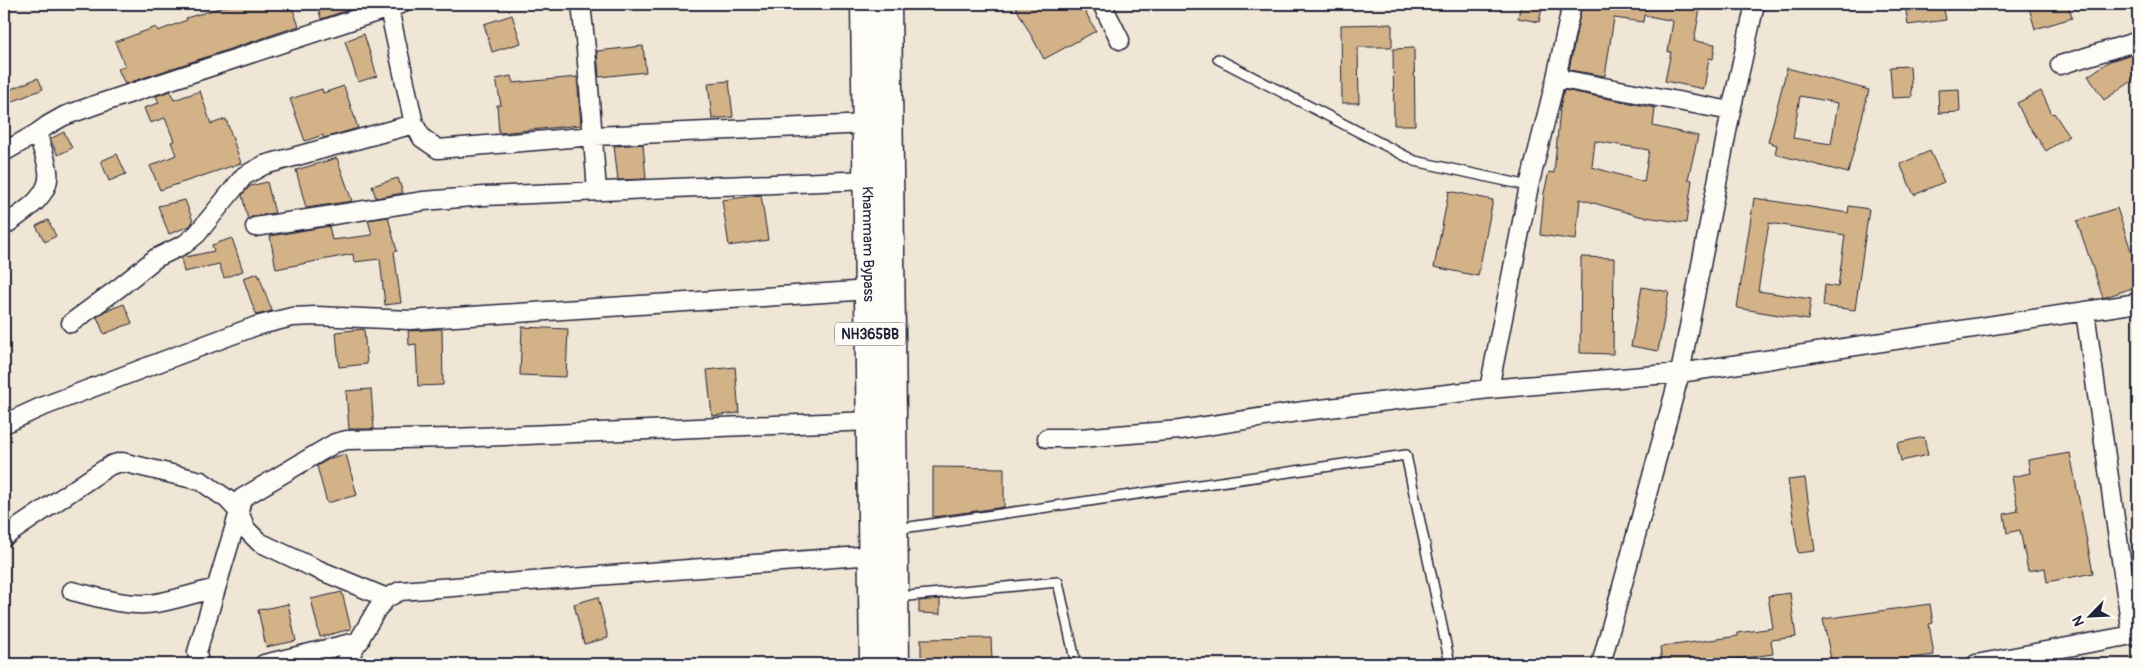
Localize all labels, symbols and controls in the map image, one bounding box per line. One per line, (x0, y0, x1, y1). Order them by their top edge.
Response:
street label: Khammam Bypass (858, 186, 879, 302)
road number: NH365BB (835, 322, 905, 346)
north arrow (2064, 590, 2114, 640)
text: N (2069, 613, 2088, 629)

